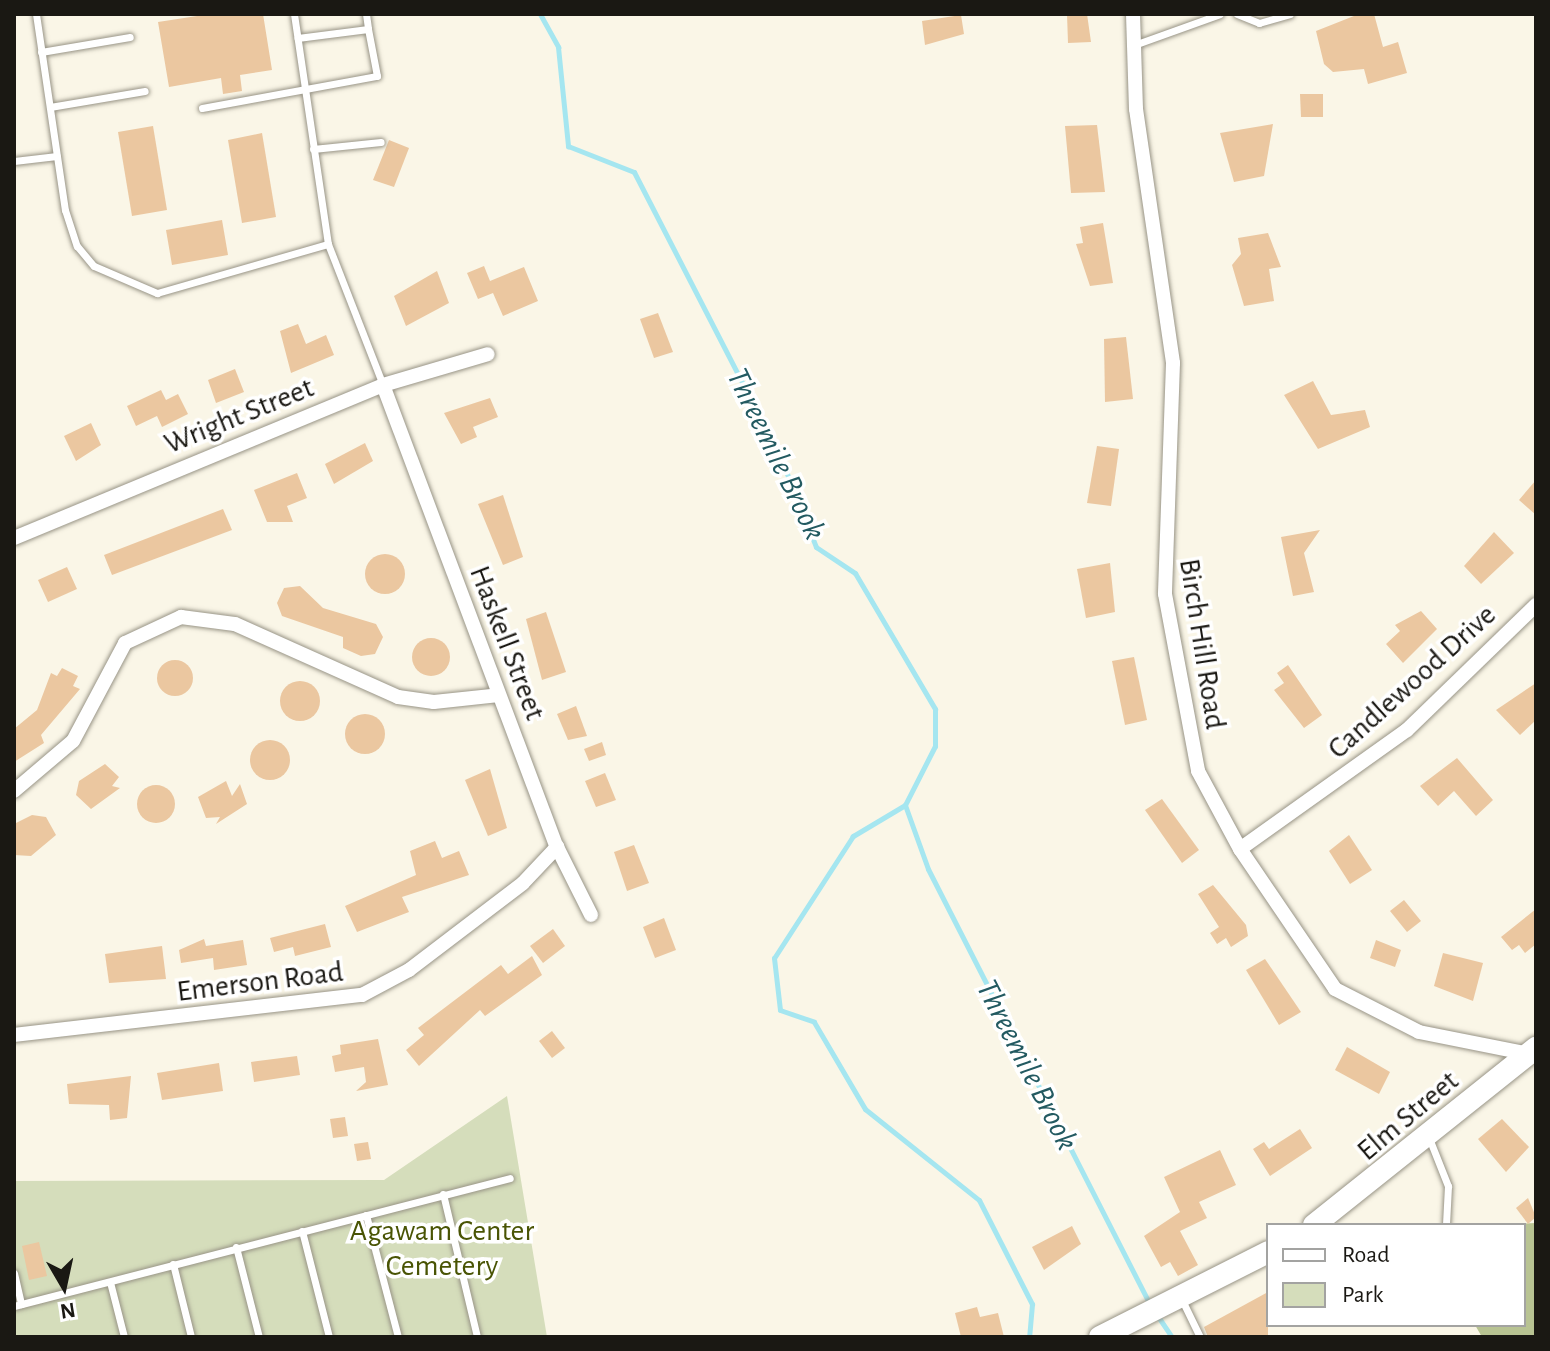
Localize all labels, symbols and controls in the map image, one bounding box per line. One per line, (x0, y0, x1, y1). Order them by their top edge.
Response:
water label: Threemile Brook (718, 362, 834, 546)
street label: Wright Street (159, 370, 319, 462)
street label: Birch Hill Road (1171, 556, 1233, 732)
street label: Haskell Street (461, 561, 553, 725)
street label: Candlewood Drive (1321, 597, 1503, 767)
street label: Emerson Road (175, 954, 345, 1010)
water label: Threemile Brook (968, 973, 1086, 1157)
street label: Elm Street (1350, 1063, 1466, 1169)
park label: Agawam Center Cemetery (350, 1213, 534, 1284)
legend (1266, 1223, 1526, 1327)
text: Road (1342, 1243, 1390, 1267)
north arrow (24, 1247, 104, 1327)
text: Park (1342, 1283, 1383, 1307)
text: N (58, 1299, 77, 1323)

